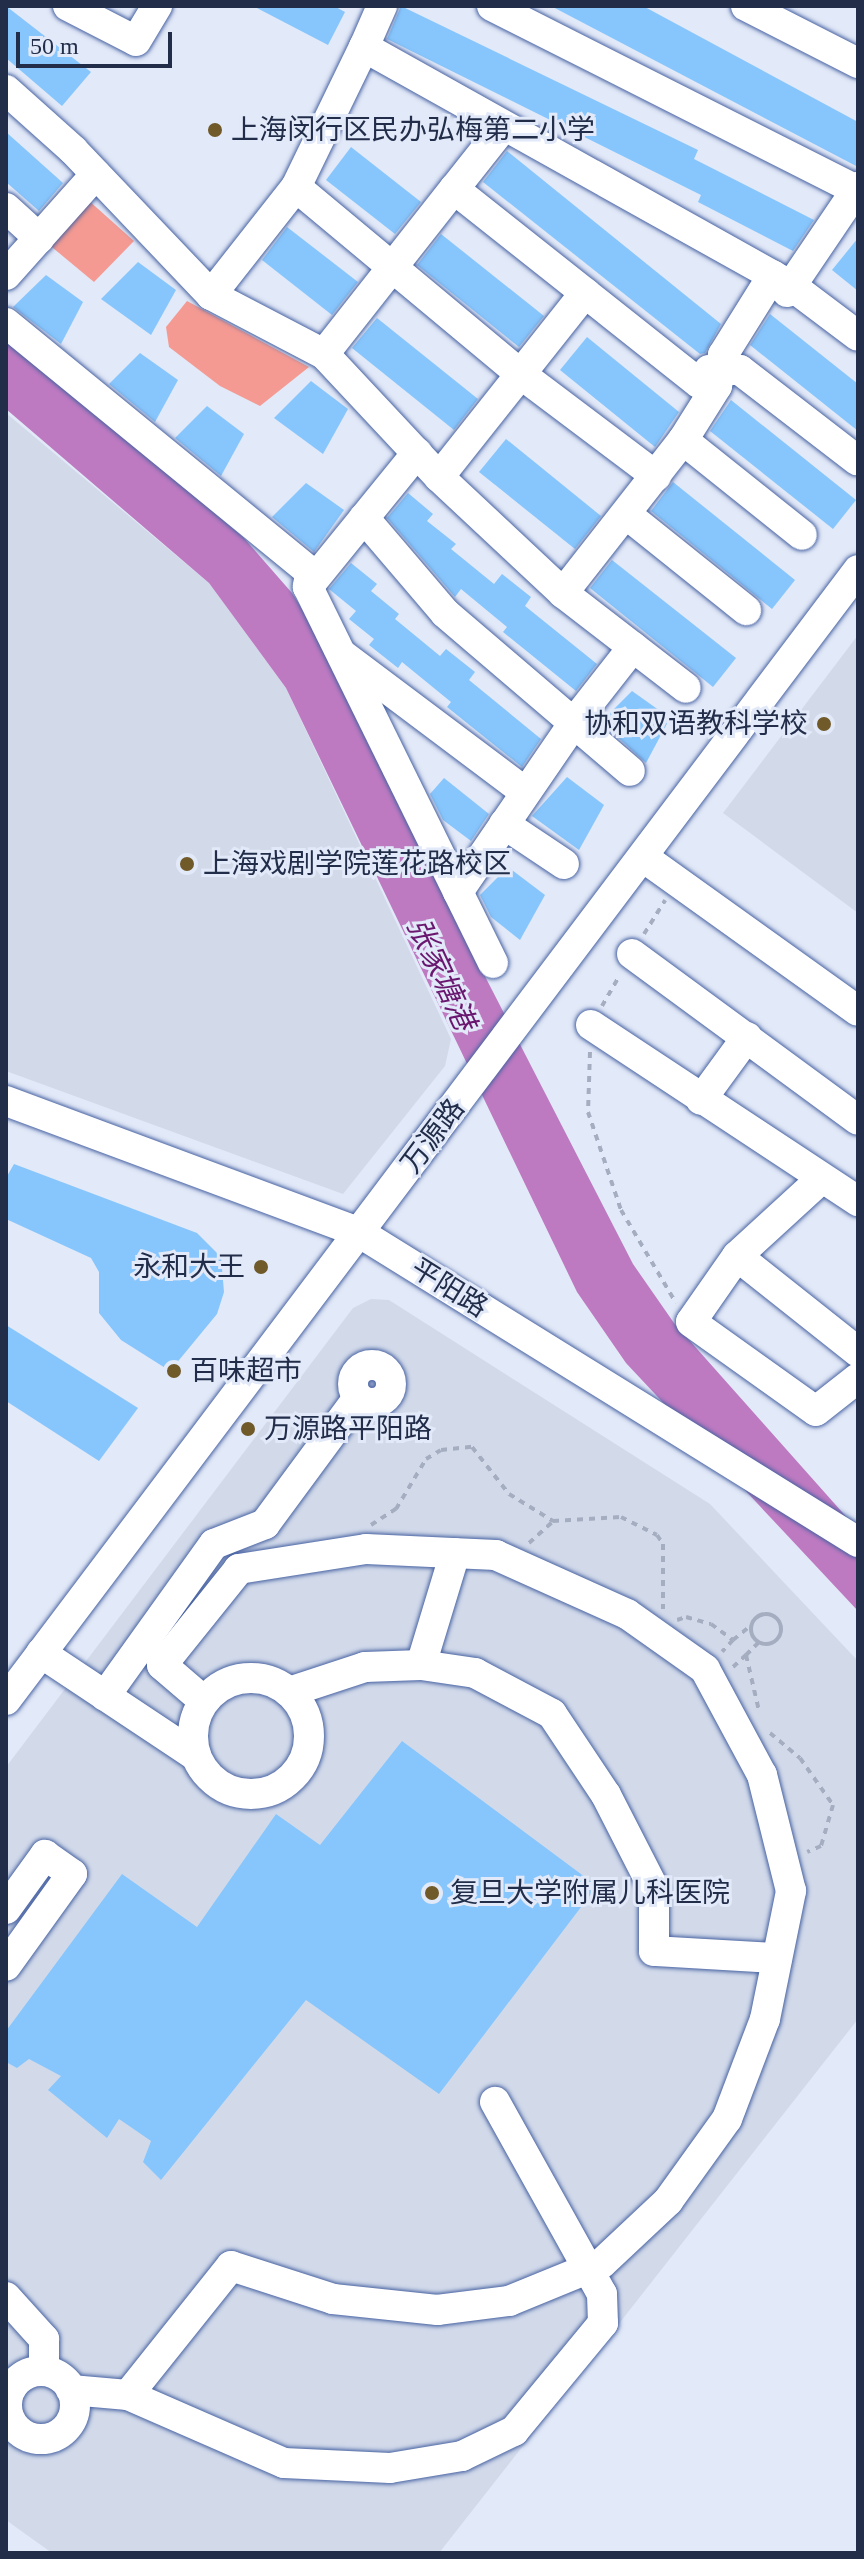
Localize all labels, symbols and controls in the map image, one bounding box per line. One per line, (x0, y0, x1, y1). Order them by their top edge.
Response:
scale bar (20, 16, 176, 66)
text: 50 m (30, 33, 79, 59)
place label: 上海闵行区民办弘梅第二小学 (231, 113, 595, 147)
marker: 上海闵行区民办弘梅第二小学 (206, 121, 224, 139)
place label: 协和双语教科学校 (584, 707, 808, 741)
marker: 协和双语教科学校 (815, 715, 833, 733)
place label: 上海戏剧学院莲花路校区 (203, 847, 511, 881)
marker: 上海戏剧学院莲花路校区 (178, 855, 196, 873)
water label: 张家塘港 (399, 912, 483, 1036)
street label: 万源路 (394, 1092, 472, 1180)
place label: 永和大王 (133, 1250, 245, 1284)
street label: 平阳路 (404, 1251, 494, 1325)
marker: 永和大王 (252, 1258, 270, 1276)
place label: 百味超市 (190, 1354, 302, 1388)
marker: 百味超市 (165, 1362, 183, 1380)
place label: 万源路平阳路 (264, 1412, 432, 1446)
marker: 万源路平阳路 (239, 1420, 257, 1438)
place label: 复旦大学附属儿科医院 (450, 1876, 730, 1910)
marker: 复旦大学附属儿科医院 (421, 1882, 443, 1904)

